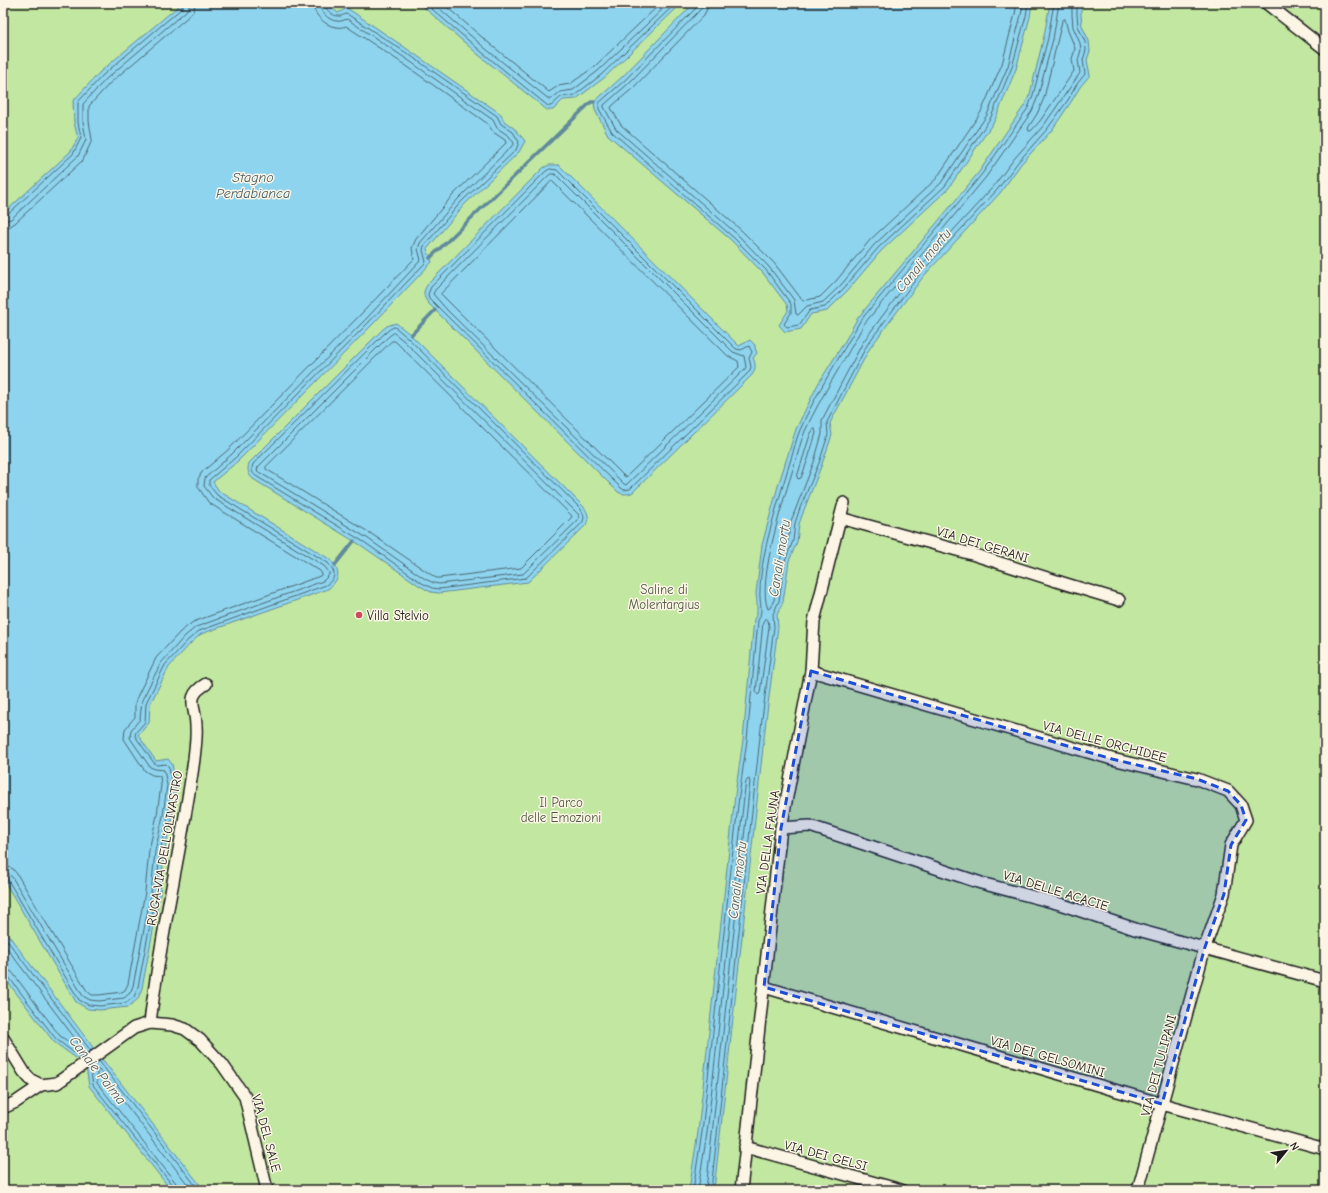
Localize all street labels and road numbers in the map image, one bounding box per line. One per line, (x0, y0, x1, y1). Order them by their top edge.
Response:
street label: VIA DEI GERANI (935, 523, 1031, 566)
street label: VIA DELLE ORCHIDEE (1041, 718, 1169, 765)
street label: RUGA-VIA DELL'OLIVASTRO (143, 769, 186, 927)
street label: VIA DELLA FAUNA (753, 789, 782, 895)
street label: VIA DELLE ACACIE (1001, 867, 1110, 914)
street label: VIA DEI TULIPANI (1138, 1013, 1179, 1118)
street label: VIA DEI GELSOMINI (989, 1033, 1107, 1080)
street label: VIA DEL SALE (249, 1093, 284, 1174)
street label: VIA DEI GELSI (783, 1137, 869, 1174)

